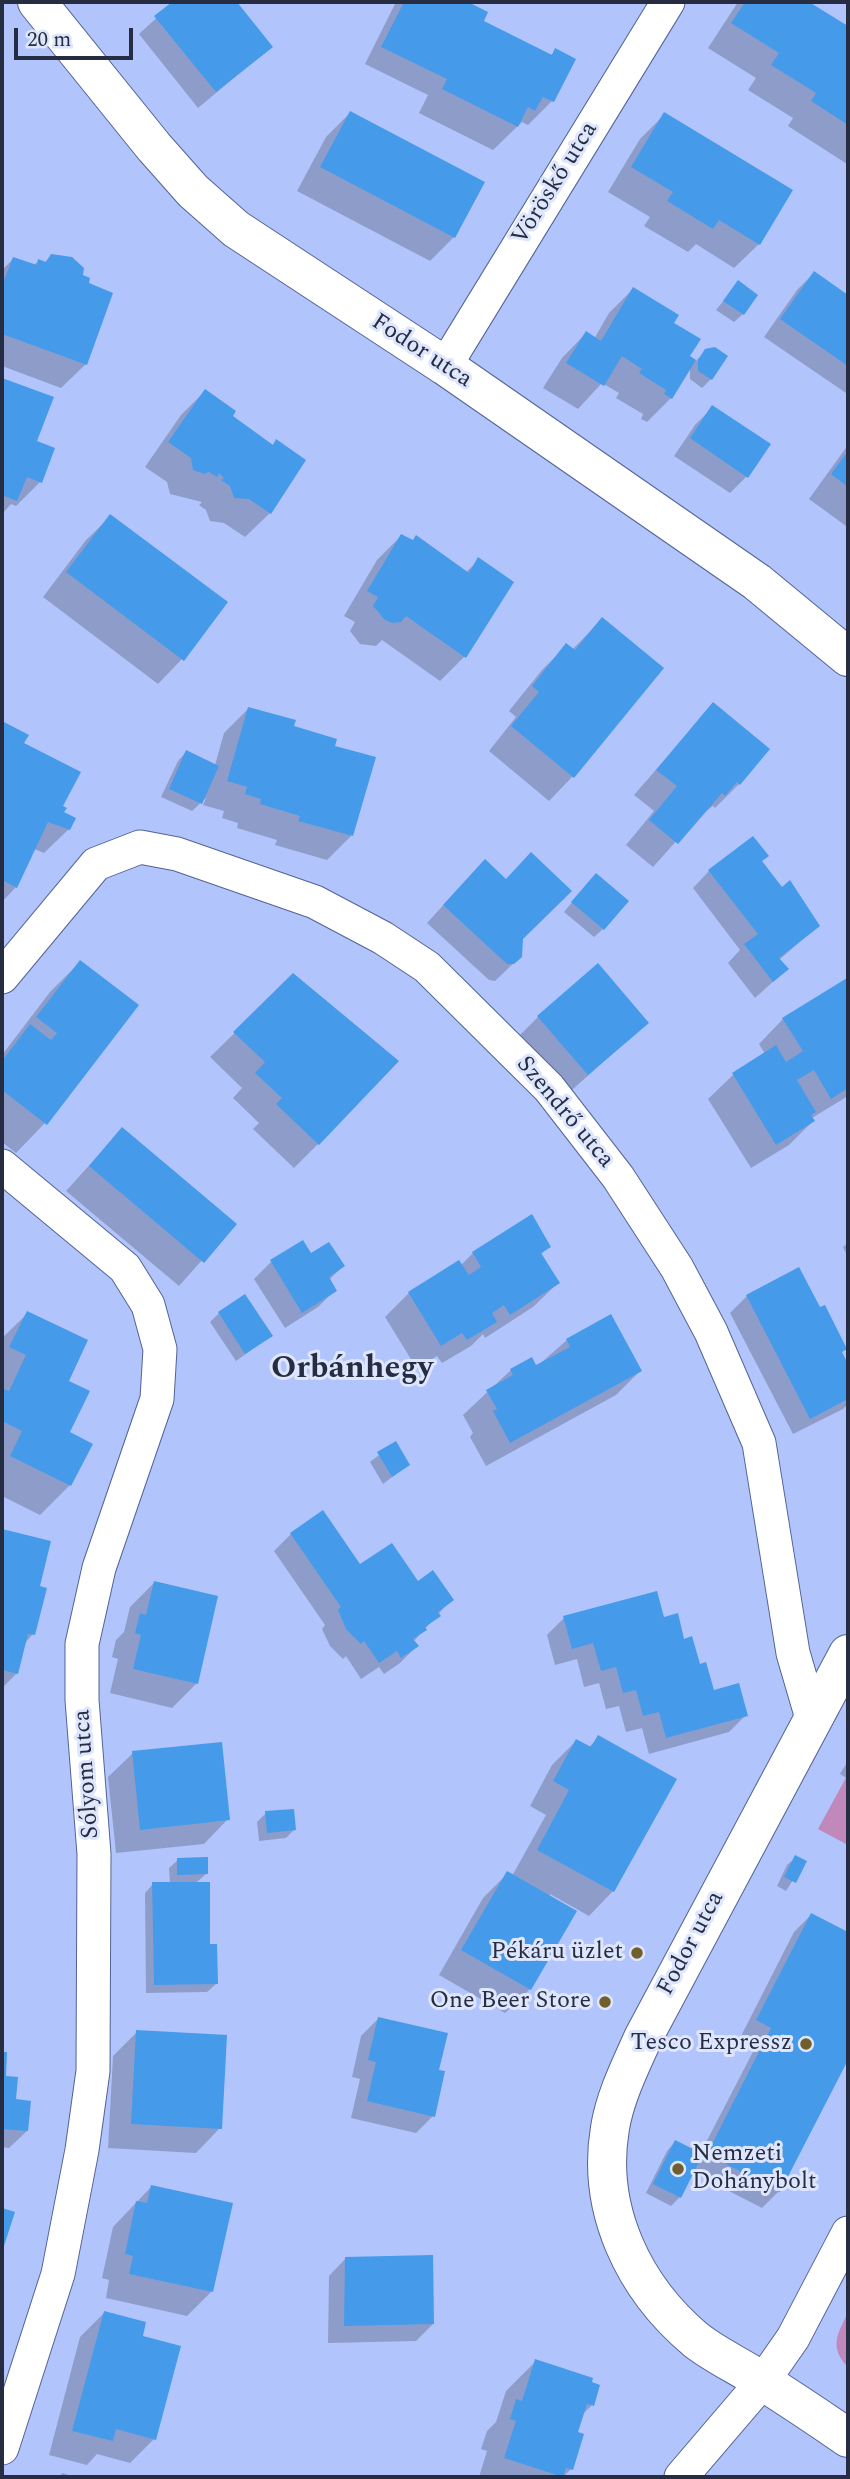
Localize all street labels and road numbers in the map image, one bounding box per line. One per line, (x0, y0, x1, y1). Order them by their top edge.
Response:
street label: Vöröskő utca (507, 117, 605, 251)
street label: Fodor utca (365, 309, 477, 395)
street label: Szendrő utca (509, 1051, 619, 1175)
street label: Sólyom utca (69, 1708, 107, 1840)
street label: Fodor utca (652, 1887, 732, 2001)

